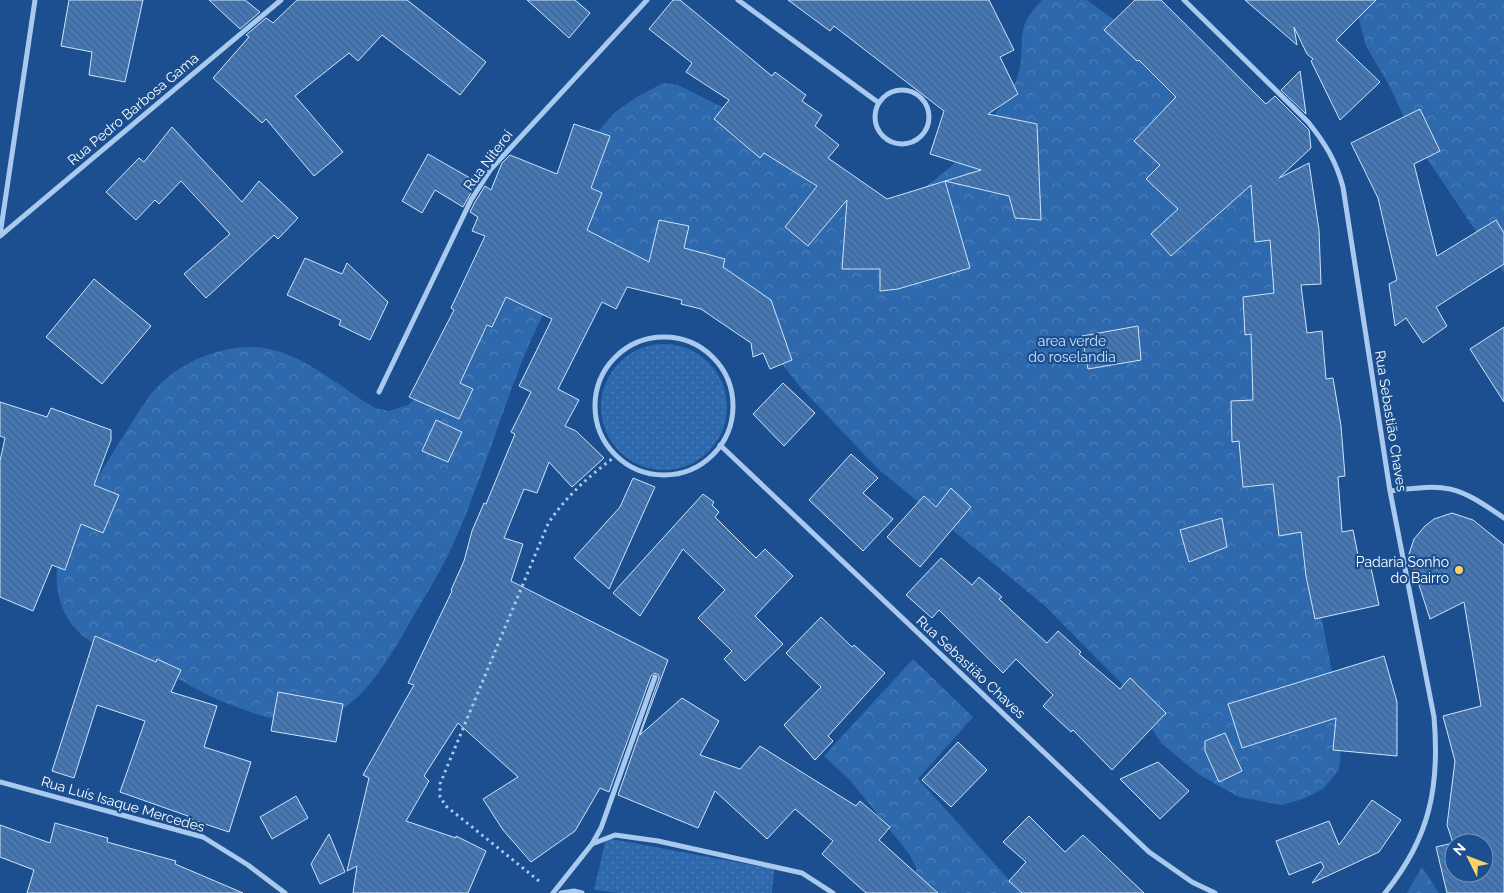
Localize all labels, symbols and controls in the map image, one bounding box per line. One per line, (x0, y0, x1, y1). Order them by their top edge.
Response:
street label: Rua Pedro Barbosa Gama (64, 50, 202, 168)
street label: Rua Niteroi (460, 127, 516, 193)
park label: area verde do roselandia (1028, 333, 1116, 365)
street label: Rua Sebastião Chaves (1372, 349, 1410, 493)
place label: Padaria Sonho do Bairro (1356, 554, 1449, 586)
marker: Padaria Sonho do Bairro (1453, 564, 1465, 576)
street label: Rua Sebastião Chaves (913, 612, 1029, 722)
street label: Rua Luís Isaque Mercedes (39, 773, 207, 835)
north arrow (1444, 833, 1494, 883)
text: N (1450, 840, 1469, 859)

